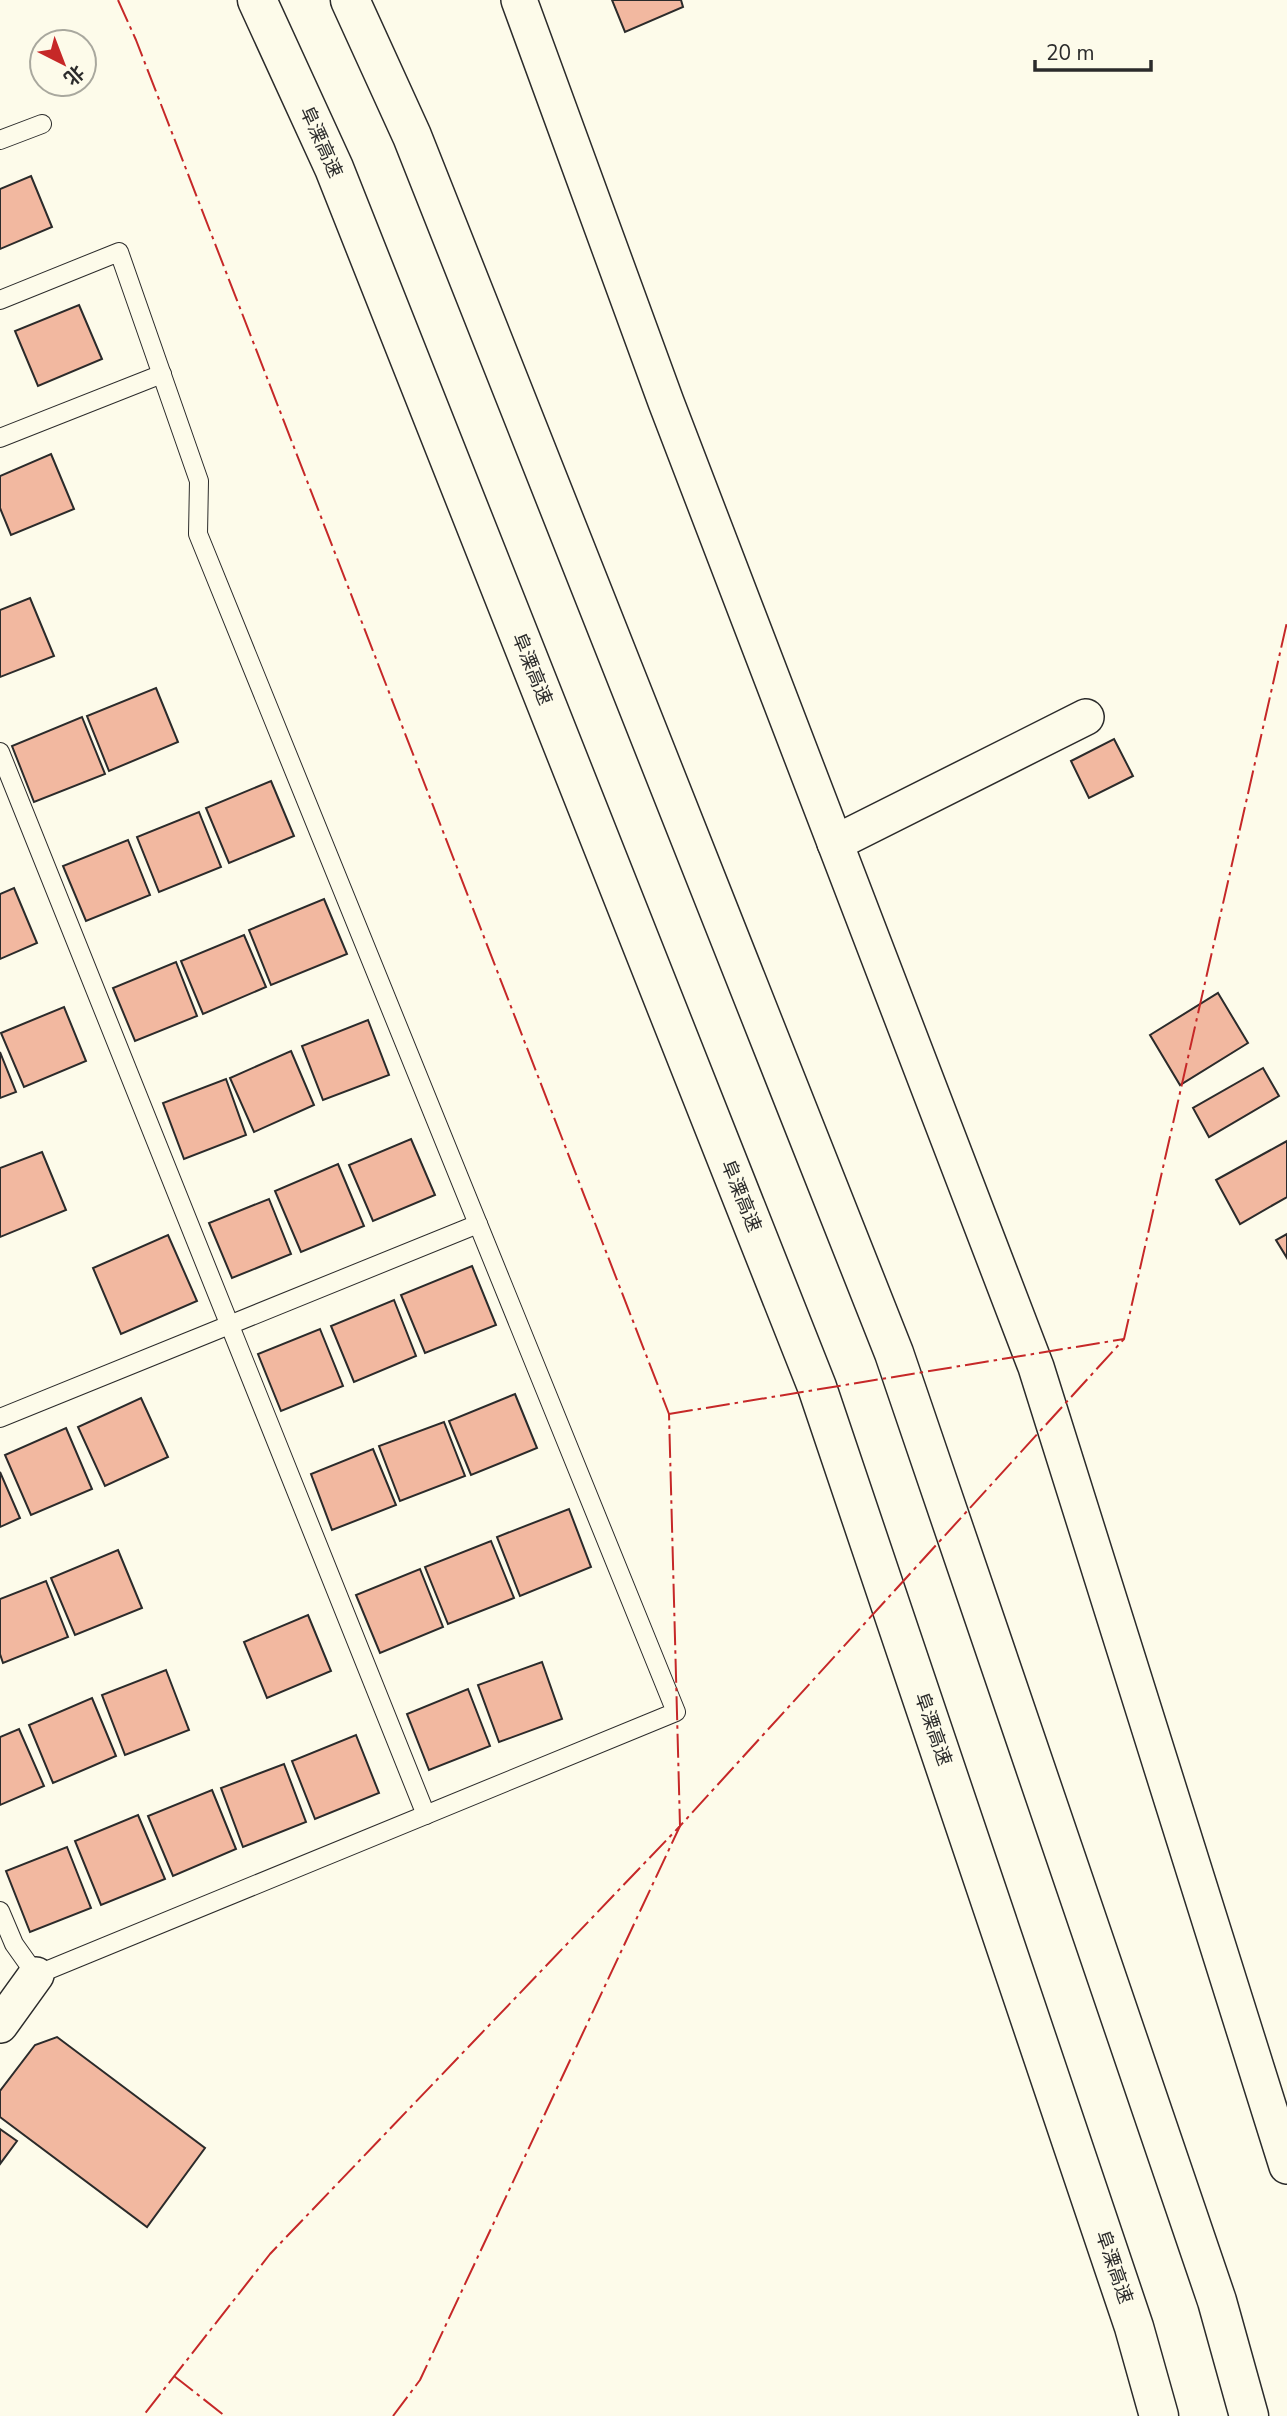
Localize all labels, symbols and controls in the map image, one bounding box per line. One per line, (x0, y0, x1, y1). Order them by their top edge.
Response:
north arrow (28, 28, 98, 98)
scale bar (1035, 28, 1150, 72)
text: 20 m (1046, 39, 1095, 67)
text: 北 (58, 59, 89, 91)
street label: 阜溧高速 (294, 102, 348, 182)
street label: 阜溧高速 (506, 629, 558, 709)
street label: 阜溧高速 (715, 1156, 767, 1236)
street label: 阜溧高速 (908, 1689, 958, 1769)
street label: 阜溧高速 (1089, 2227, 1139, 2307)

